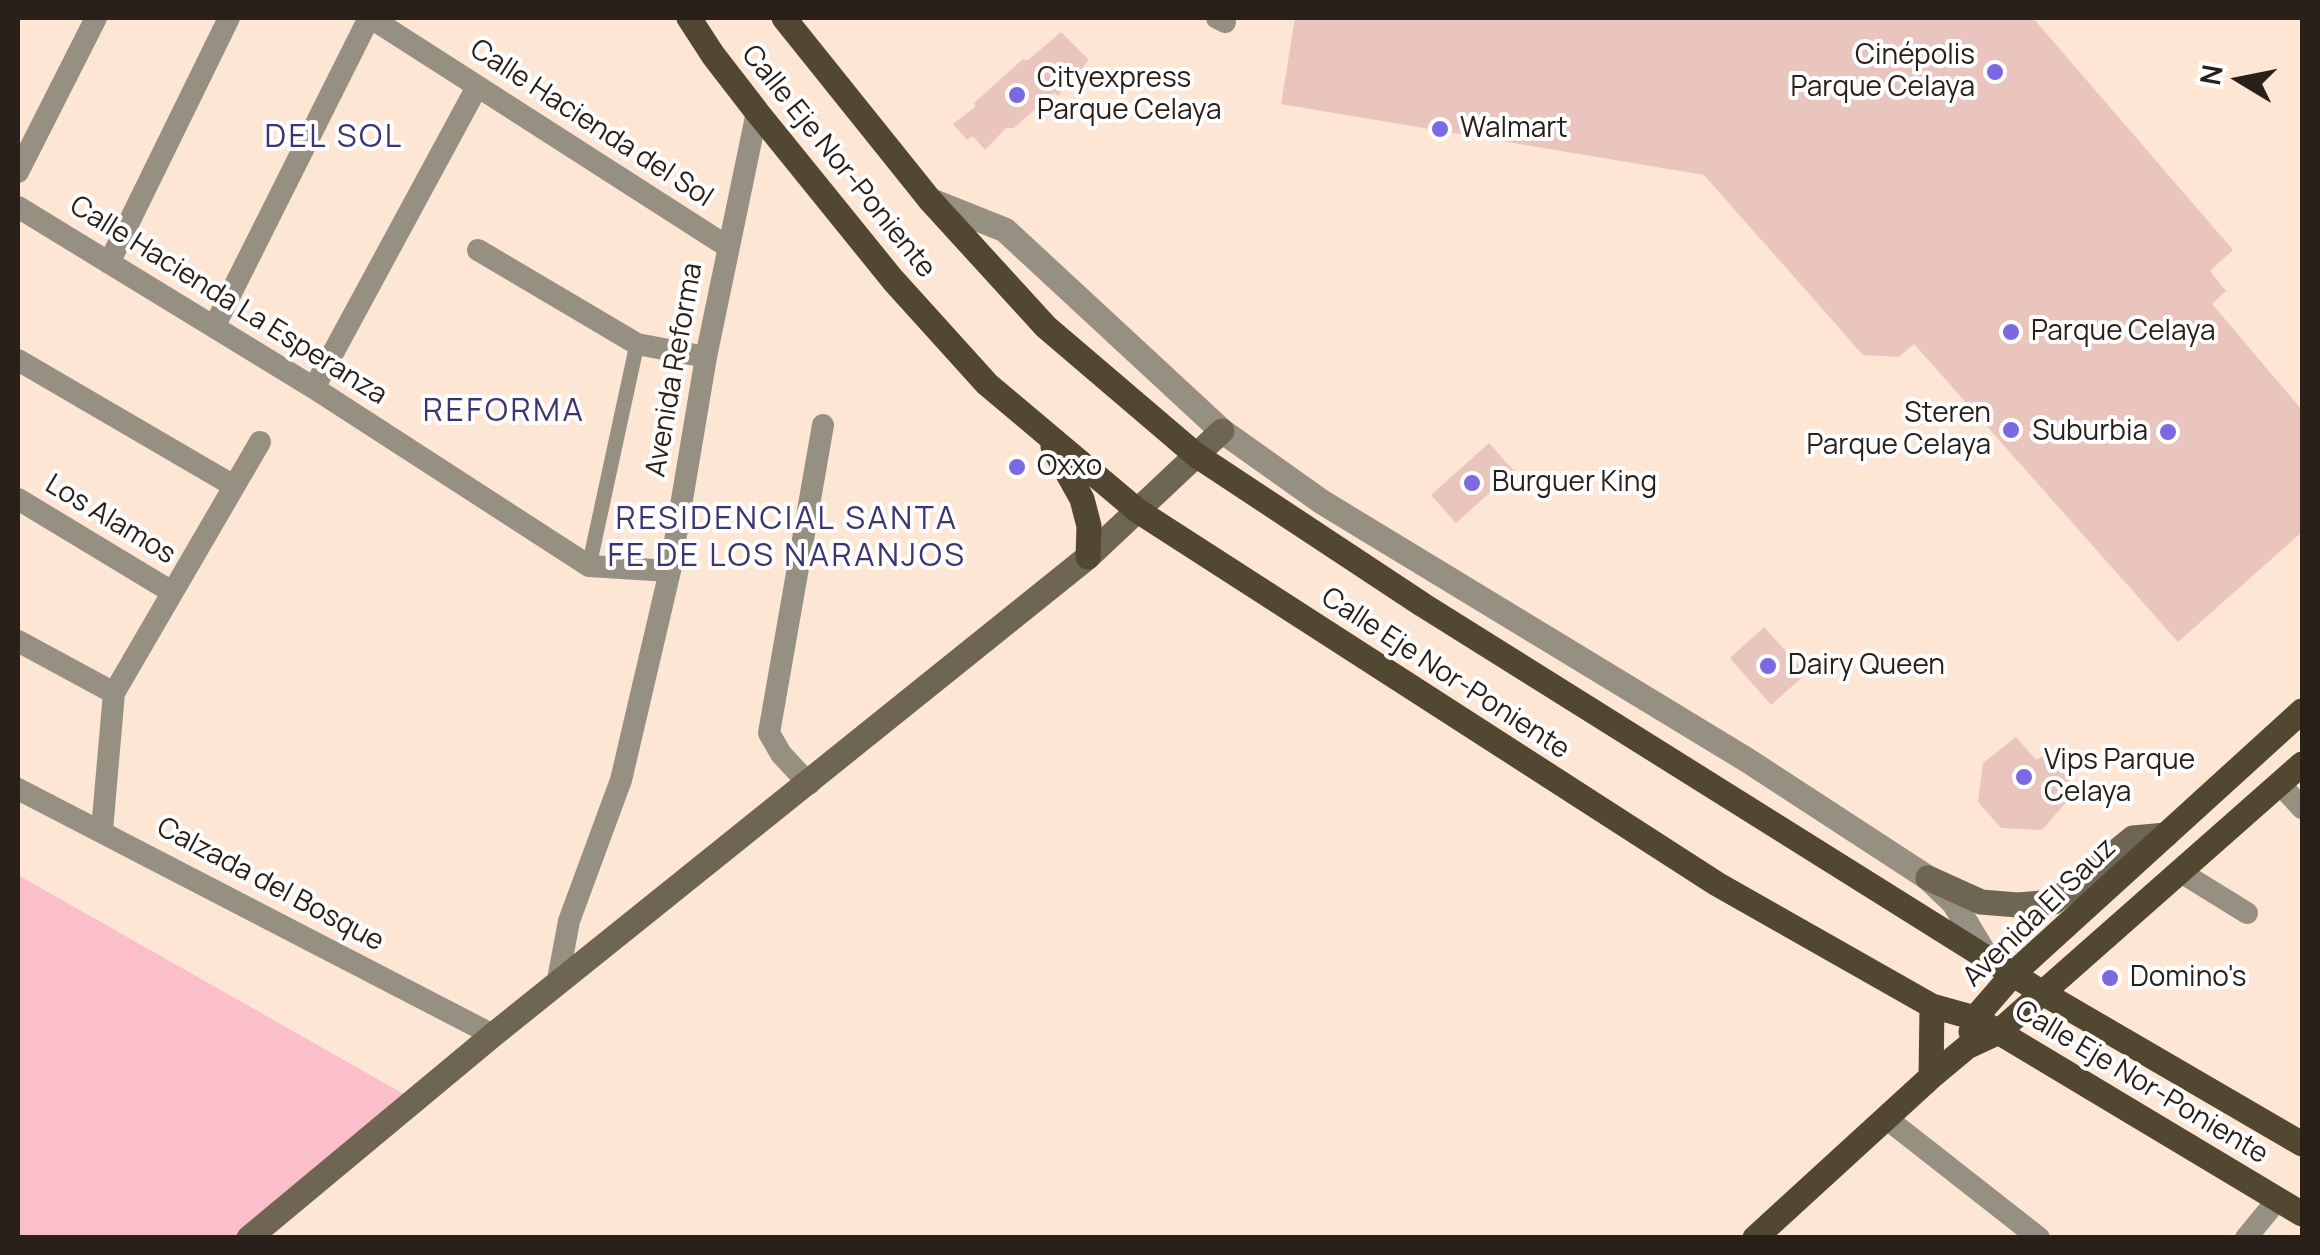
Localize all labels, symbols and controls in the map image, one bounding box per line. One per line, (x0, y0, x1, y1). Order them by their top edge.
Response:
north arrow (2190, 30, 2290, 130)
street label: Calle Hacienda del Sol (463, 33, 719, 215)
street label: Calle Eje Nor-Poniente (734, 39, 942, 285)
place label: Cinépolis Parque Celaya (1790, 39, 1975, 105)
marker: Cinépolis Parque Celaya (1984, 61, 2006, 83)
place label: Cityexpress Parque Celaya (1037, 62, 1222, 128)
text: N (2190, 62, 2231, 88)
marker: Cityexpress Parque Celaya (1006, 84, 1028, 106)
place label: Walmart (1460, 112, 1568, 146)
marker: Walmart (1429, 118, 1451, 140)
district label: DEL SOL (264, 119, 404, 157)
street label: Calle Hacienda La Esperanza (63, 189, 393, 413)
street label: Avenida Reforma (640, 260, 710, 480)
place label: Parque Celaya (2031, 315, 2216, 349)
marker: Parque Celaya (2000, 321, 2022, 343)
district label: REFORMA (423, 393, 585, 431)
place label: Steren Parque Celaya (1806, 397, 1991, 463)
place label: Suburbia (2032, 415, 2148, 449)
marker: Steren Parque Celaya (2000, 419, 2022, 441)
marker: Suburbia (2157, 421, 2179, 443)
place label: Oxxo (1037, 450, 1102, 484)
marker: Oxxo (1006, 456, 1028, 478)
place label: Burguer King (1492, 466, 1657, 500)
street label: Los Alamos (39, 468, 181, 572)
marker: Burguer King (1461, 472, 1483, 494)
district label: RESIDENCIAL SANTA FE DE LOS NARANJOS (607, 501, 967, 576)
street label: Calle Eje Nor-Poniente (1315, 581, 1575, 767)
place label: Dairy Queen (1788, 649, 1945, 683)
marker: Dairy Queen (1757, 655, 1779, 677)
place label: Vips Parque Celaya (2044, 744, 2195, 810)
marker: Vips Parque Celaya (2013, 766, 2035, 788)
street label: Calzada del Bosque (151, 811, 389, 959)
street label: Avenida El Sauz (1957, 832, 2123, 994)
place label: Domino's (2130, 961, 2246, 995)
marker: Domino's (2099, 967, 2121, 989)
street label: Calle Eje Nor-Poniente (2008, 994, 2274, 1172)

